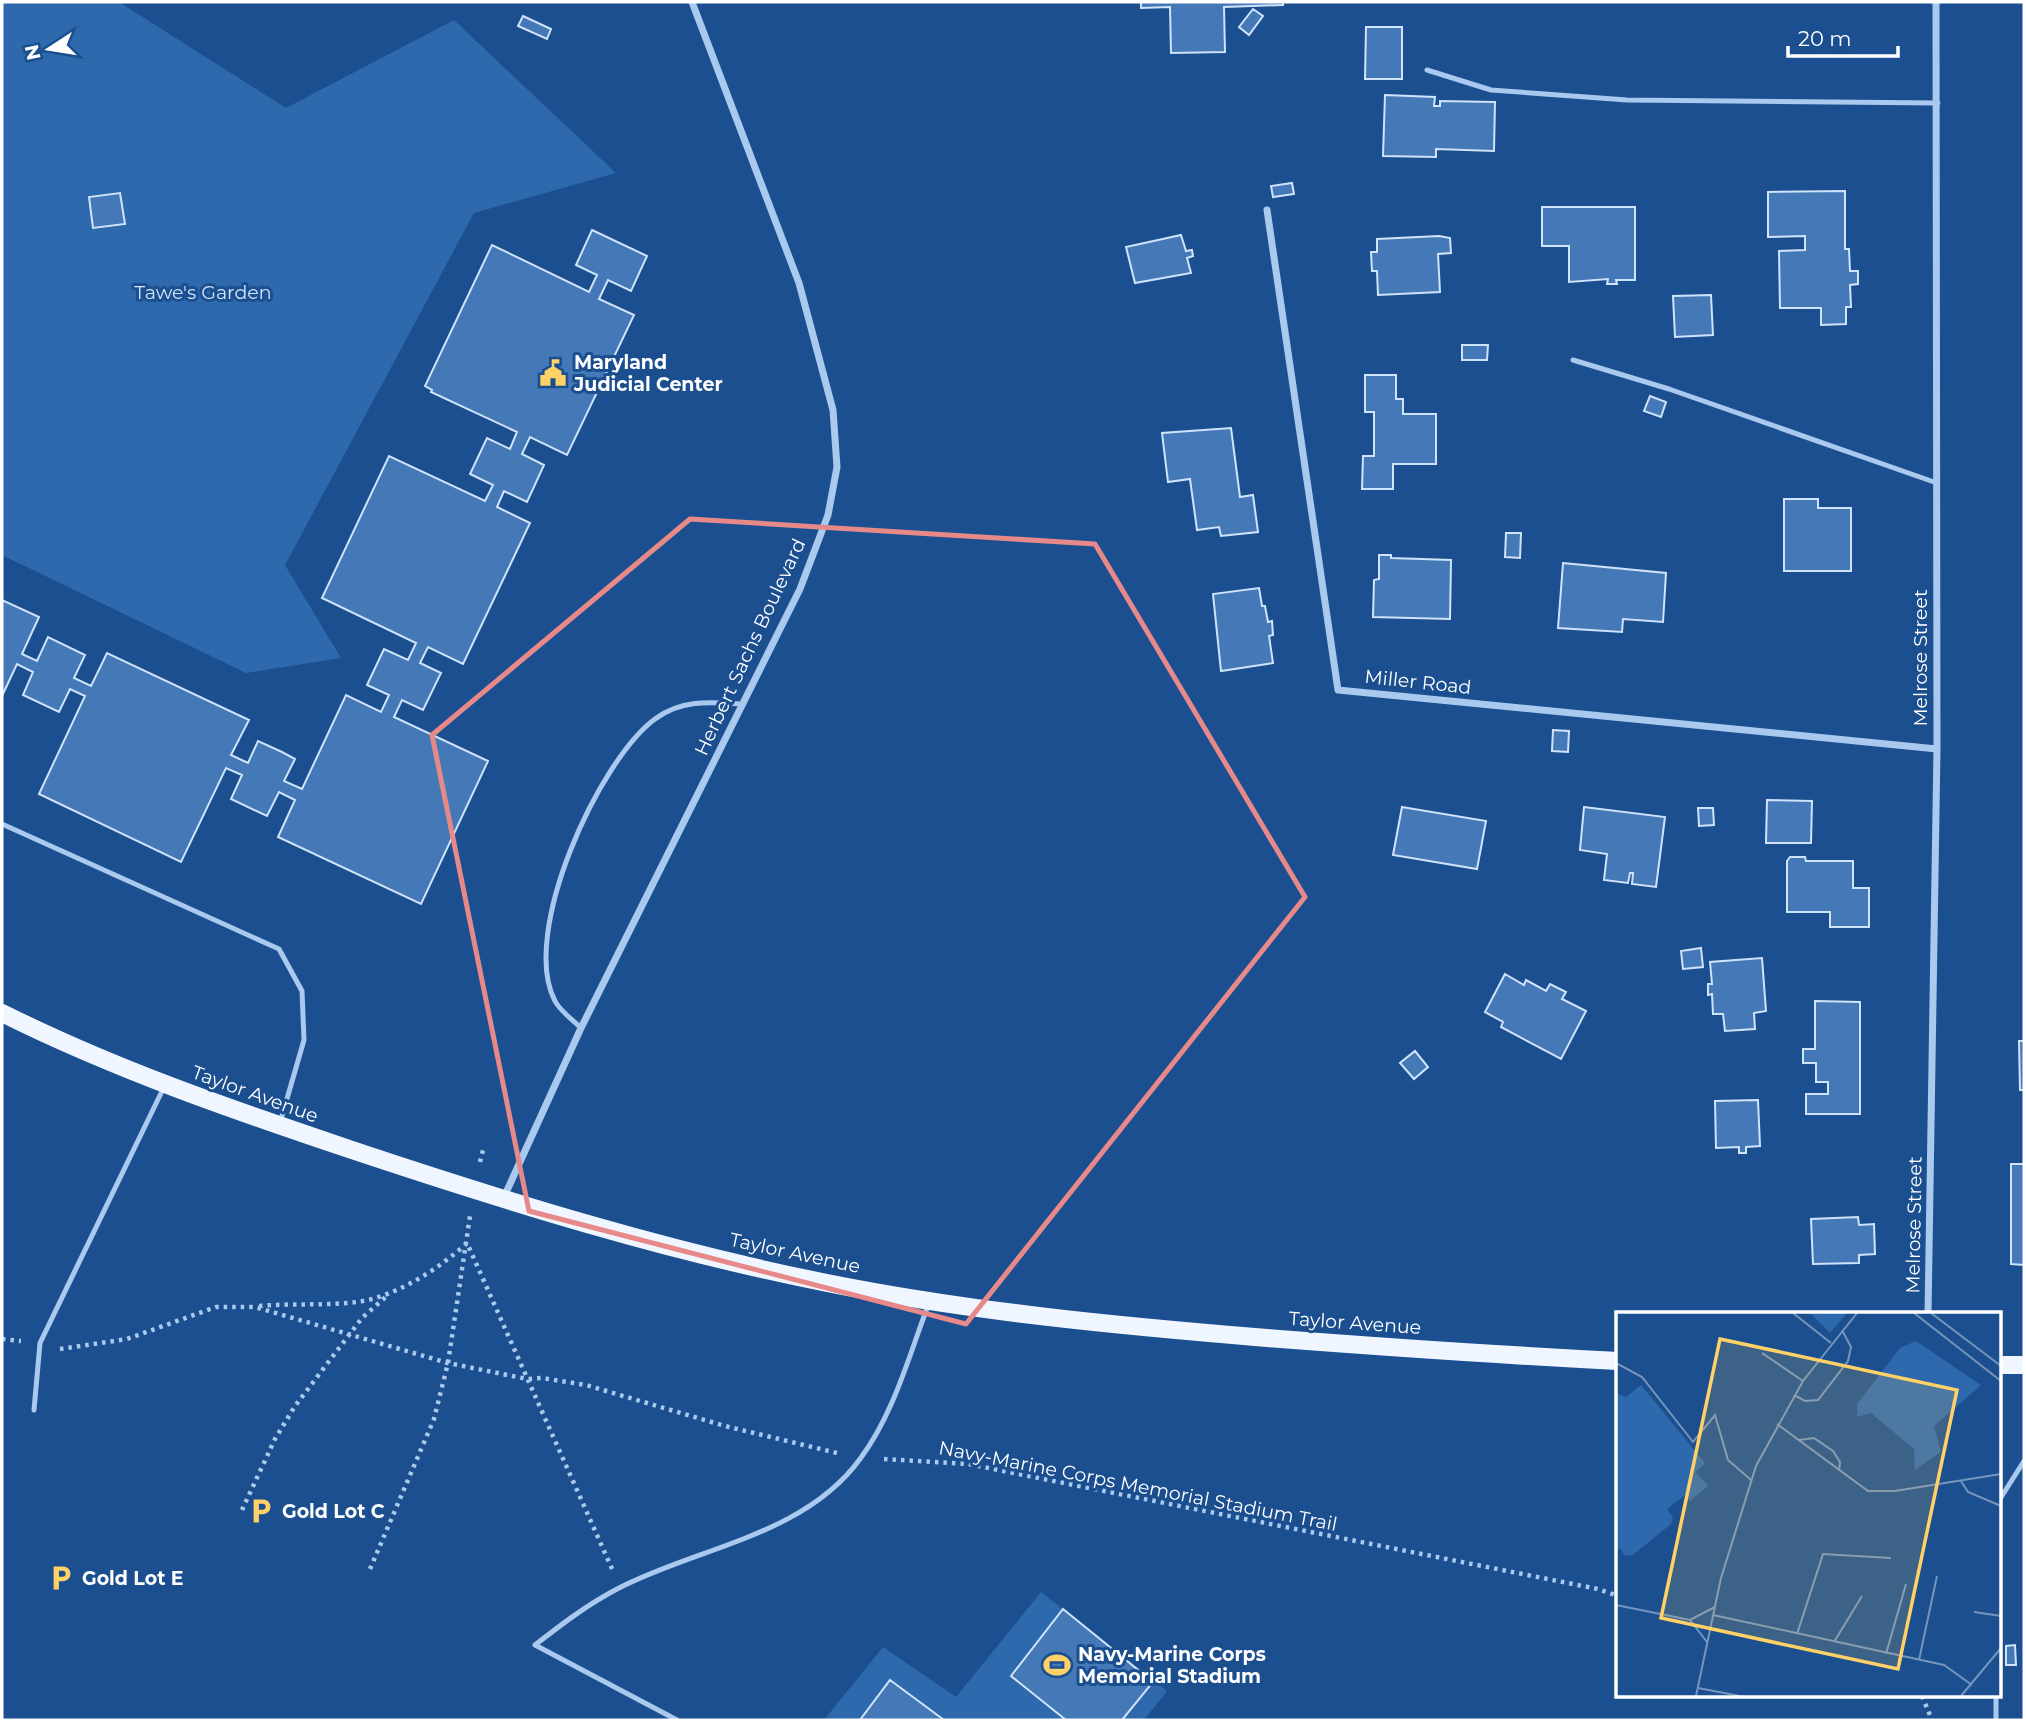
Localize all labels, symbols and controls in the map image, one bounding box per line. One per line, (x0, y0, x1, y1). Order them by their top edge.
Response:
north arrow (14, 14, 84, 84)
scale bar (1788, 14, 1898, 58)
text: 20 m (1798, 26, 1852, 51)
text: N (20, 43, 46, 62)
park label: Tawe's Garden (134, 281, 272, 304)
place label: Maryland Judicial Center (573, 351, 723, 396)
public building icon: Maryland Judicial Center (538, 358, 568, 388)
street label: Herbert Sachs Boulevard (690, 535, 810, 759)
street label: Melrose Street (1909, 589, 1932, 727)
street label: Miller Road (1363, 665, 1473, 699)
street label: Taylor Avenue (189, 1060, 321, 1128)
street label: Melrose Street (1901, 1156, 1927, 1294)
street label: Taylor Avenue (728, 1228, 862, 1278)
street label: Taylor Avenue (1288, 1307, 1422, 1339)
inset map (1616, 1312, 2002, 1698)
street label: Navy-Marine Corps Memorial Stadium Trail (937, 1436, 1339, 1536)
parking icon: Gold Lot C (246, 1496, 276, 1526)
place label: Gold Lot C (282, 1500, 385, 1523)
parking icon: Gold Lot E (46, 1563, 76, 1593)
place label: Gold Lot E (82, 1567, 184, 1590)
place label: Navy-Marine Corps Memorial Stadium (1078, 1643, 1266, 1688)
sports icon: Navy-Marine Corps Memorial Stadium (1042, 1650, 1072, 1680)

